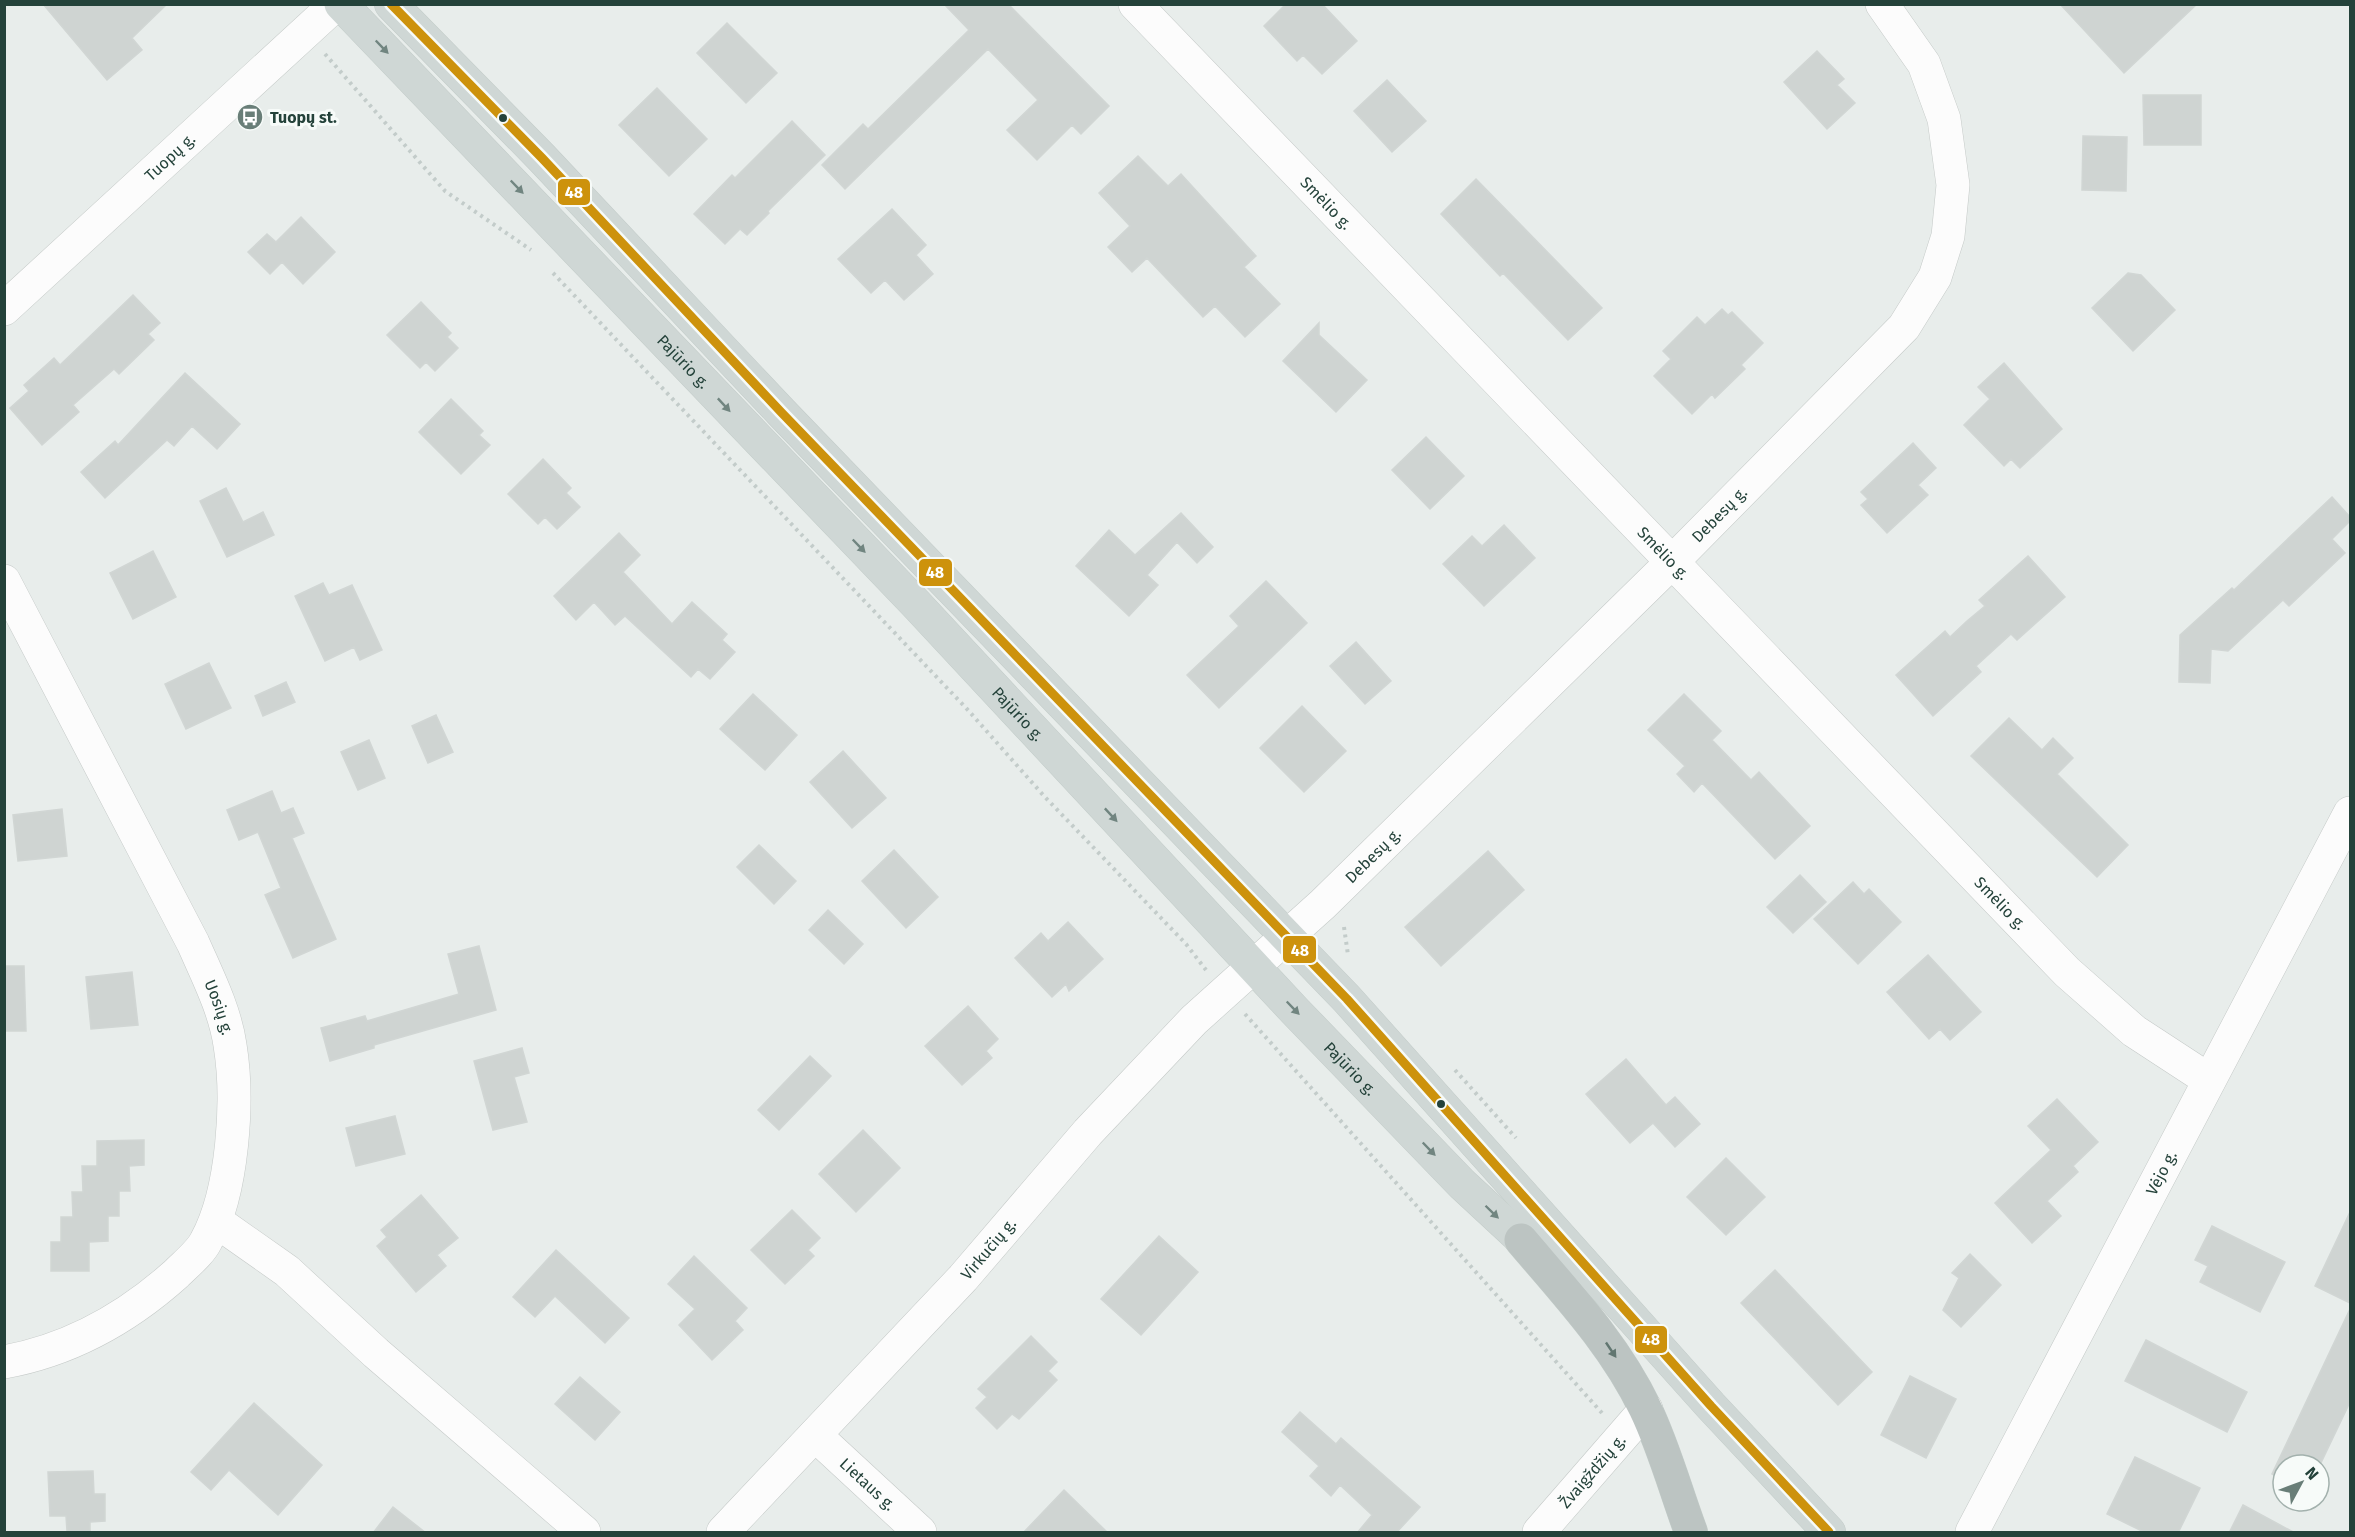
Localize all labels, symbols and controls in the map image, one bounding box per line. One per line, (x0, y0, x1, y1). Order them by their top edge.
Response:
one-way arrow (375, 39, 389, 54)
bus stop icon: Tuopų st. (235, 102, 265, 132)
place label: Tuopų st. (270, 108, 337, 127)
unlabelled marker (497, 112, 509, 124)
street label: Tuopų g. (141, 129, 199, 185)
street label: Smėlio g. (1297, 172, 1356, 233)
line badge: 48 (557, 178, 591, 206)
one-way arrow (510, 180, 524, 195)
text: 48 (565, 183, 583, 202)
street label: Pajūrio g. (653, 331, 714, 392)
one-way arrow (717, 397, 731, 412)
street label: Debesų g. (1688, 482, 1751, 546)
street label: Smėlio g. (1634, 522, 1693, 583)
one-way arrow (851, 538, 865, 552)
line badge: 48 (918, 558, 953, 587)
text: 48 (926, 563, 944, 582)
street label: Pajūrio g. (988, 683, 1048, 745)
one-way arrow (1103, 808, 1117, 822)
street label: Debesų g. (1341, 824, 1405, 887)
street label: Smėlio g. (1971, 873, 2030, 934)
line badge: 48 (1282, 935, 1317, 964)
text: 48 (1291, 941, 1309, 960)
street label: Uosių g. (201, 977, 238, 1037)
one-way arrow (1286, 1001, 1300, 1015)
street label: Pajūrio g. (1320, 1038, 1381, 1099)
unlabelled marker (1435, 1098, 1447, 1110)
one-way arrow (1421, 1141, 1435, 1155)
street label: Vėjo g. (2141, 1147, 2180, 1198)
one-way arrow (1484, 1204, 1498, 1218)
street label: Virkučių g. (956, 1214, 1020, 1283)
line badge: 48 (1634, 1325, 1668, 1354)
text: 48 (1642, 1330, 1660, 1349)
one-way arrow (1605, 1342, 1617, 1358)
street label: Žvaigždžių g. (1554, 1430, 1629, 1511)
north arrow (2271, 1453, 2331, 1513)
street label: Lietaus g. (836, 1454, 900, 1514)
text: N (2301, 1463, 2323, 1484)

